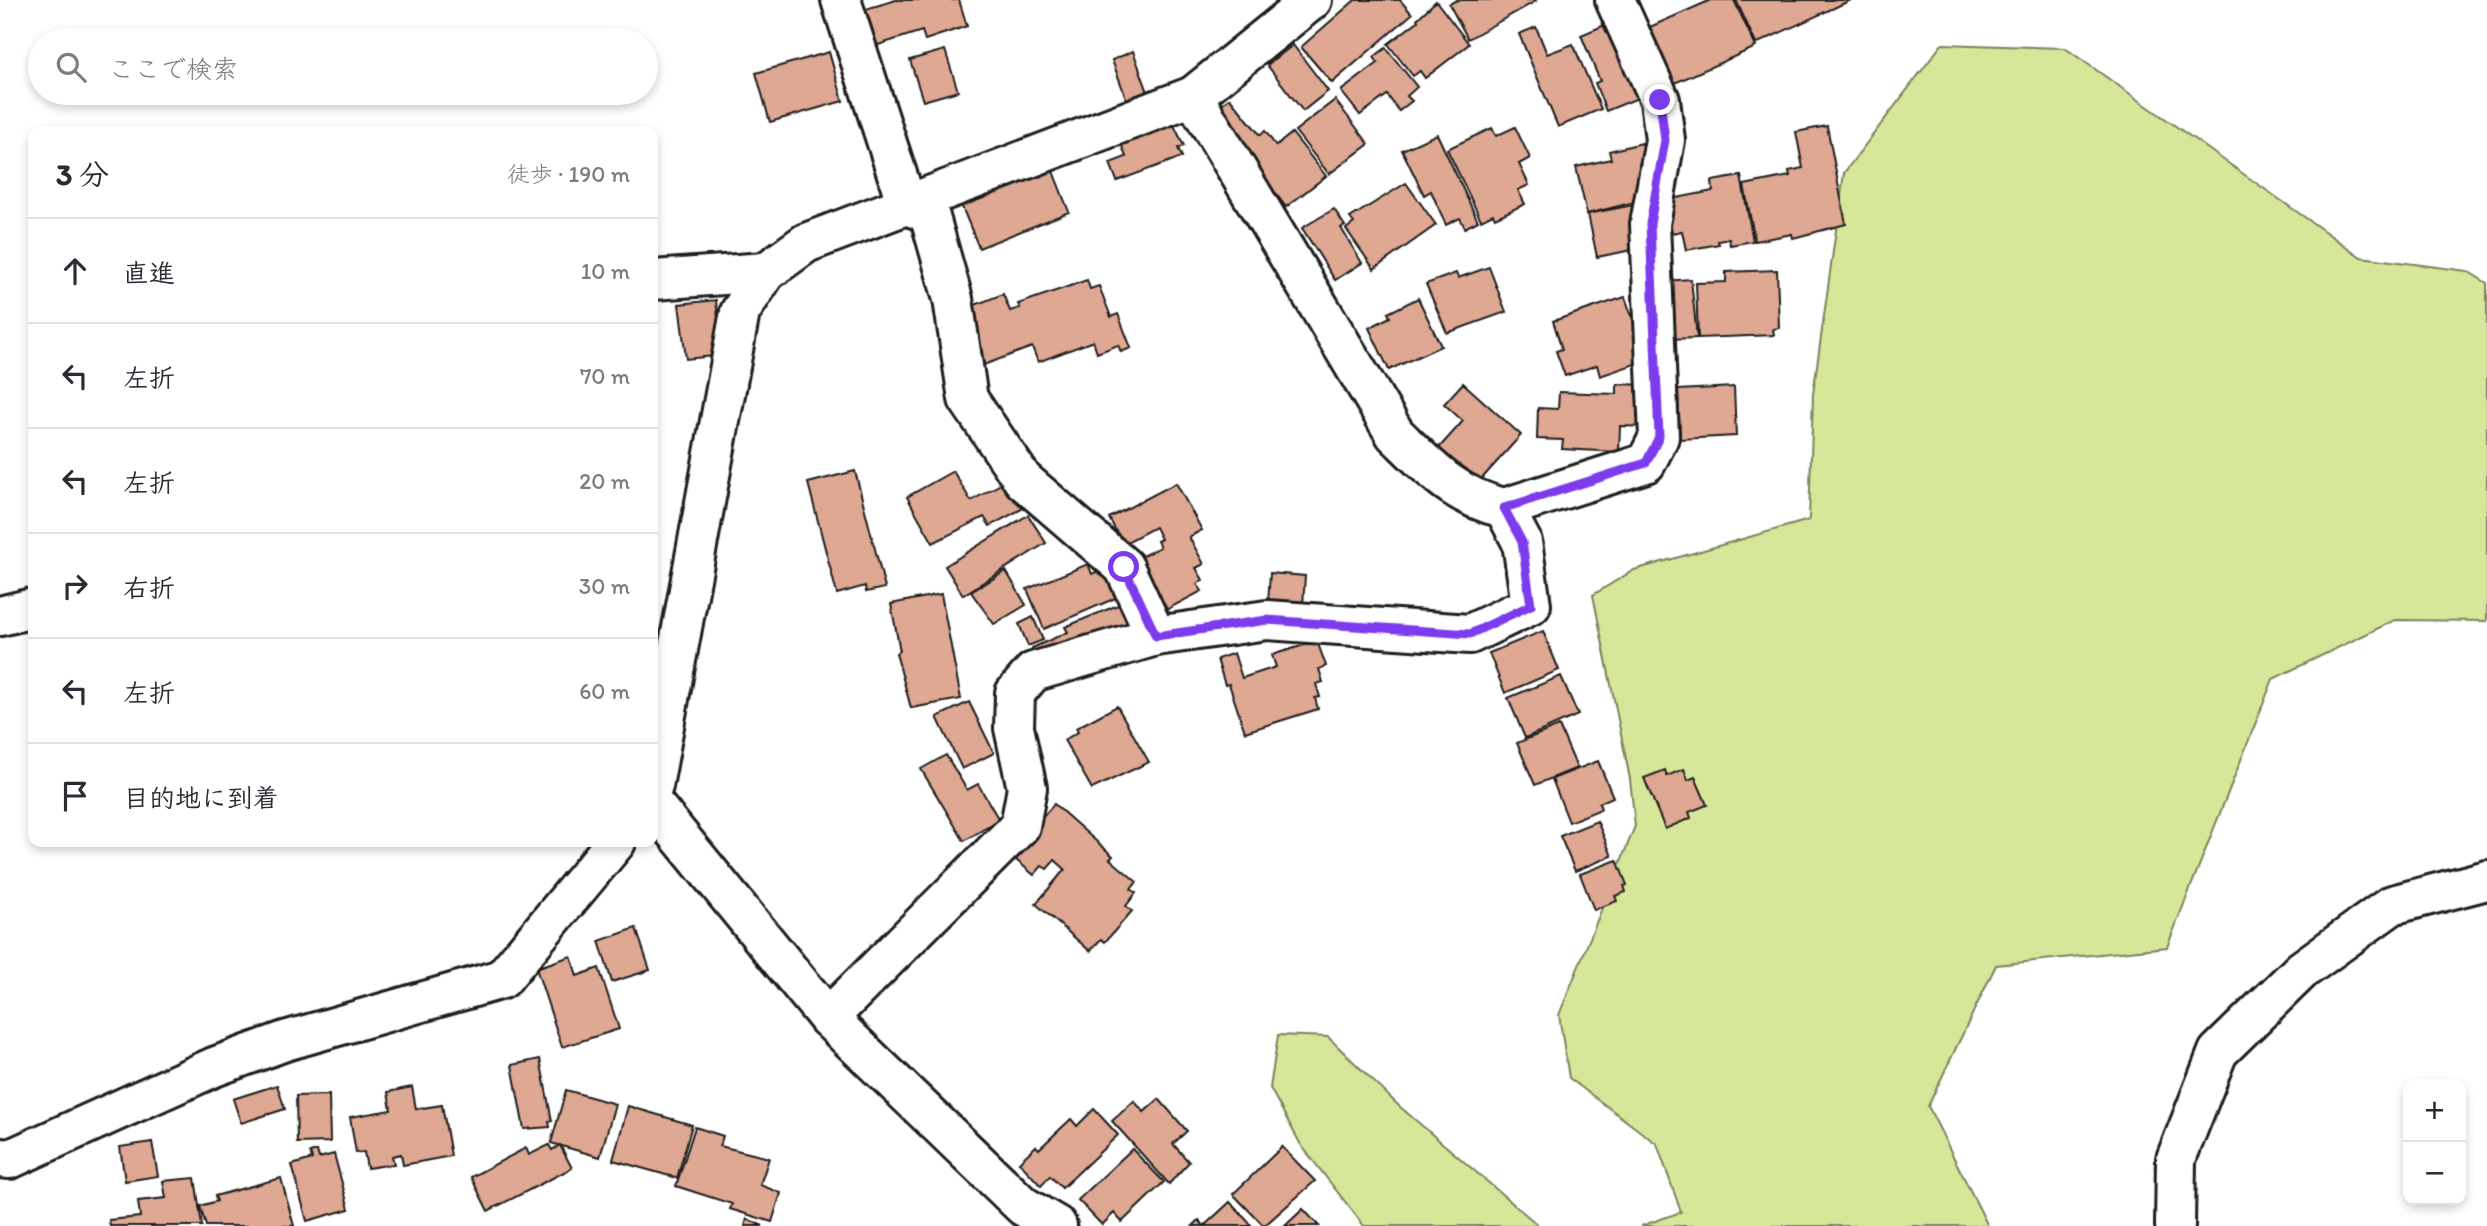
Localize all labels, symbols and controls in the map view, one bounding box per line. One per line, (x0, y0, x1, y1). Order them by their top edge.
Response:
search box (28, 28, 658, 105)
icon: search (52, 48, 90, 86)
text: ここで検索 (108, 53, 238, 85)
route end (1644, 84, 1675, 115)
text: 3 分 (56, 156, 109, 193)
text: 徒歩 · 190 m (507, 160, 630, 188)
icon: ahead (56, 252, 94, 290)
text: 直進 (123, 257, 175, 289)
text: 10 m (581, 257, 630, 285)
icon: left (56, 357, 94, 395)
text: 左折 (123, 362, 175, 394)
text: 70 m (580, 362, 630, 390)
icon: left (56, 462, 94, 500)
text: 左折 (123, 467, 175, 499)
text: 20 m (579, 467, 630, 495)
route start (1108, 551, 1139, 582)
icon: right (56, 567, 94, 605)
text: 右折 (123, 572, 175, 604)
text: 30 m (579, 572, 630, 600)
icon: left (56, 672, 94, 710)
text: 左折 (123, 677, 175, 709)
text: 60 m (579, 677, 630, 705)
icon: arrive (56, 777, 94, 815)
text: 目的地に到着 (123, 782, 279, 814)
map controls (2403, 1079, 2466, 1205)
button: + (2403, 1079, 2466, 1142)
button: − (2403, 1142, 2466, 1205)

